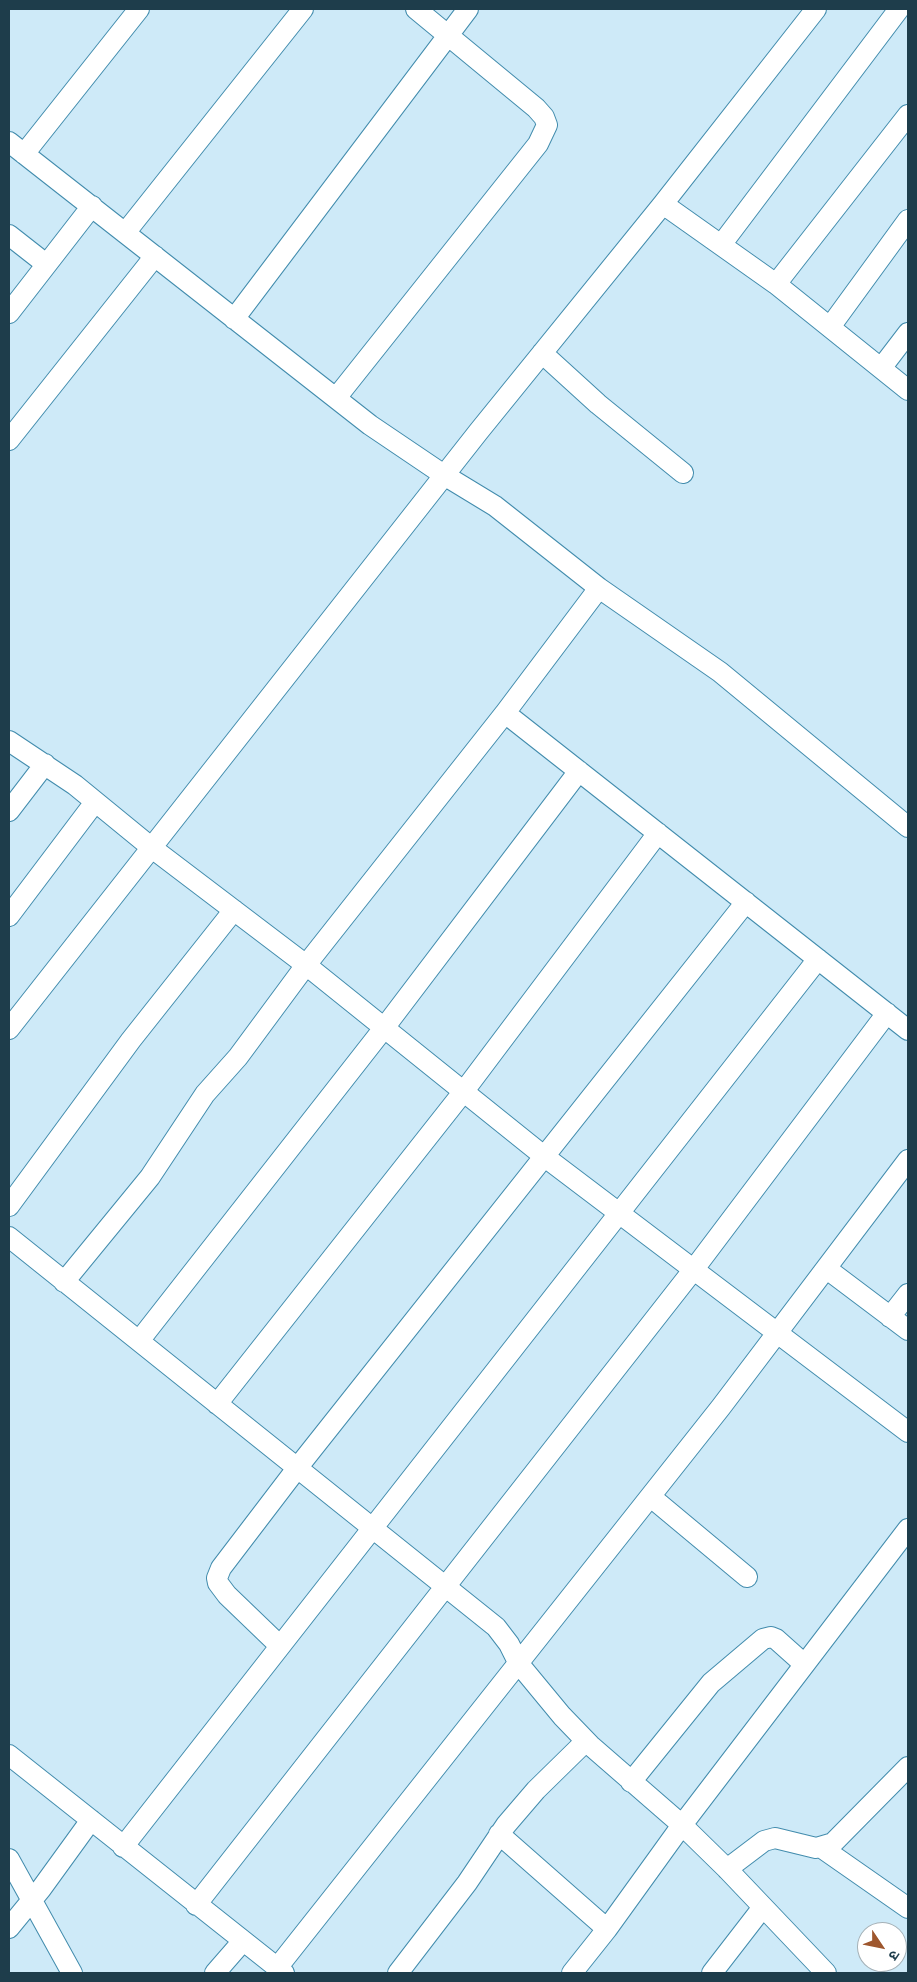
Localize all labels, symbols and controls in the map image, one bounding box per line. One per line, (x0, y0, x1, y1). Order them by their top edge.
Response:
north arrow (857, 1922, 907, 1972)
text: उ (883, 1946, 904, 1964)

